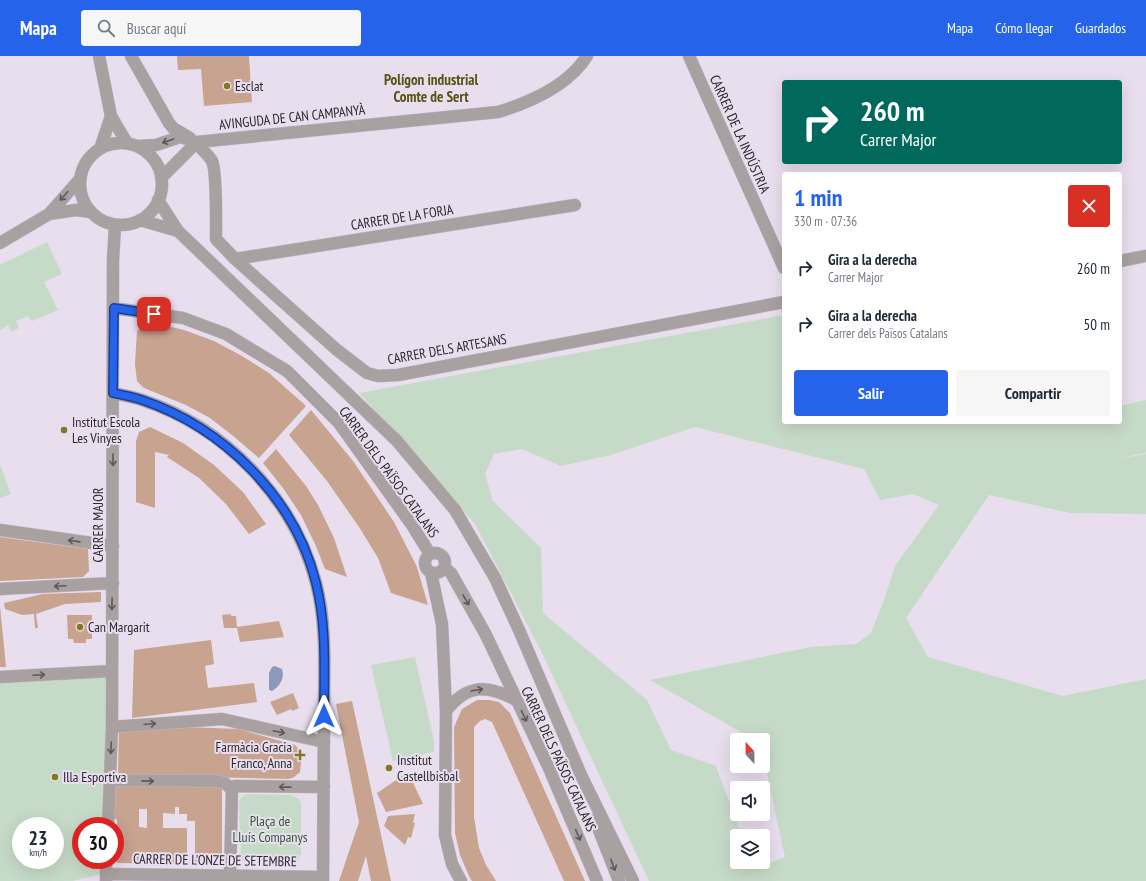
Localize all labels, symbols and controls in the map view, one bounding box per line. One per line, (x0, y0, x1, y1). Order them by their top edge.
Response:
search box (81, 10, 361, 46)
text: Mapa (20, 16, 57, 40)
icon: search (95, 17, 117, 39)
text: Buscar aquí (127, 19, 186, 38)
text: Mapa (947, 19, 973, 37)
text: Cómo llegar (995, 19, 1053, 37)
text: Guardados (1075, 19, 1126, 37)
district label: Polígon industrial Comte de Sert (384, 70, 478, 106)
street label: CARRER DE LA INDÚSTRIA (706, 72, 774, 196)
place label: Esclat (235, 77, 264, 95)
marker: Esclat (222, 81, 232, 91)
text: 260 m (860, 92, 924, 129)
icon: right (794, 96, 846, 148)
street label: AVINGUDA DE CAN CAMPANYÀ (218, 100, 366, 134)
text: Carrer Major (860, 128, 937, 151)
one-way arrow (162, 138, 174, 146)
text: 1 min (794, 182, 842, 213)
button: close (1068, 185, 1110, 227)
one-way arrow (60, 191, 69, 202)
street label: CARRER DE LA FORJA (350, 200, 455, 234)
text: 330 m · 07:36 (794, 213, 857, 230)
text: Gira a la derecha (828, 250, 917, 269)
icon: right (794, 257, 816, 279)
text: 260 m (1077, 259, 1110, 278)
text: Carrer Major (828, 269, 883, 286)
pin (137, 297, 171, 331)
icon: arrive (143, 303, 165, 325)
text: Gira a la derecha (828, 306, 917, 325)
icon: right (794, 313, 816, 335)
text: 50 m (1084, 315, 1110, 334)
text: Carrer dels Països Catalans (828, 325, 948, 342)
street label: CARRER DELS ARTESANS (386, 330, 508, 368)
button: Salir (794, 370, 948, 416)
button: Compartir (956, 370, 1110, 416)
street label: CARRER DELS PAÏSOS CATALANS (335, 403, 443, 541)
place label: Institut Escola Les Vinyes (72, 413, 140, 447)
marker: Institut Escola Les Vinyes (59, 425, 69, 435)
one-way arrow (109, 453, 117, 466)
street label: CARRER MAJOR (89, 487, 107, 563)
one-way arrow (68, 537, 81, 545)
one-way arrow (54, 582, 67, 589)
one-way arrow (463, 594, 471, 606)
one-way arrow (108, 597, 116, 610)
place label: Can Margarit (88, 618, 150, 636)
marker: Can Margarit (75, 622, 85, 632)
one-way arrow (32, 671, 45, 679)
street label: CARRER DELS PAÏSOS CATALANS (517, 684, 601, 834)
one-way arrow (470, 686, 483, 694)
position arrow (303, 695, 345, 737)
one-way arrow (521, 710, 528, 722)
one-way arrow (144, 720, 157, 727)
one-way arrow (272, 729, 285, 737)
north arrow (730, 733, 770, 773)
map controls (730, 733, 770, 869)
place label: Farmàcia Gracia Franco, Anna (216, 738, 292, 772)
one-way arrow (107, 741, 115, 754)
marker: Farmàcia Gracia Franco, Anna (295, 750, 305, 760)
place label: Institut Castellbisbal (397, 751, 459, 785)
marker: Institut Castellbisbal (384, 763, 394, 773)
place label: Illa Esportiva (63, 768, 126, 786)
marker: Illa Esportiva (50, 772, 60, 782)
one-way arrow (141, 777, 154, 785)
button: sound (730, 781, 770, 821)
one-way arrow (279, 783, 292, 791)
park label: Plaça de Lluís Companys (233, 812, 308, 846)
speed limit sign: 30 (72, 817, 124, 869)
text: 23 (28, 825, 48, 851)
one-way arrow (574, 828, 582, 840)
button: layers (730, 829, 770, 869)
text: km/h (29, 846, 47, 859)
street label: CARRER DE L'ONZE DE SETEMBRE (133, 850, 297, 870)
one-way arrow (610, 858, 618, 870)

